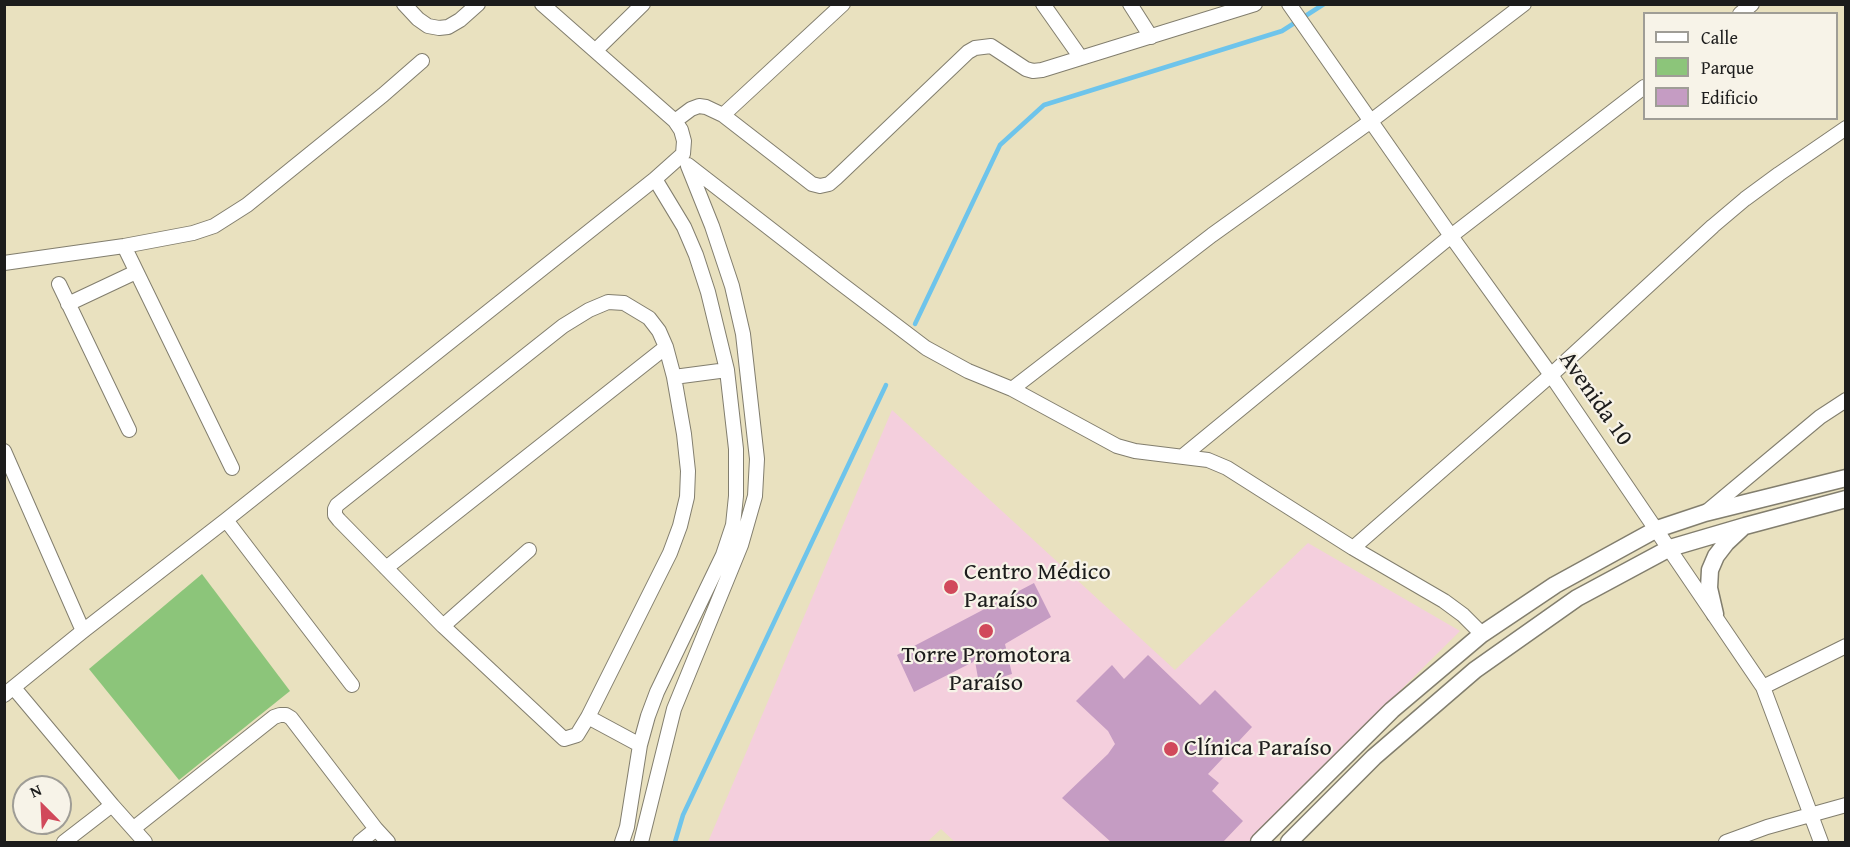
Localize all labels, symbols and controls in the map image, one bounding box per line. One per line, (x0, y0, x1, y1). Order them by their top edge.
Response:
legend (1643, 12, 1838, 120)
text: Calle (1701, 24, 1738, 51)
text: Parque (1701, 54, 1754, 81)
text: Edificio (1701, 84, 1758, 111)
street label: Avenida 10 (1552, 346, 1638, 452)
place label: Centro Médico Paraíso (964, 559, 1111, 615)
marker: Centro Médico Paraíso (942, 578, 960, 596)
marker: Torre Promotora Paraíso (977, 622, 995, 640)
place label: Torre Promotora Paraíso (902, 642, 1070, 698)
place label: Clínica Paraíso (1184, 735, 1332, 763)
marker: Clínica Paraíso (1162, 740, 1180, 758)
north arrow (12, 775, 72, 835)
text: N (26, 777, 45, 804)

